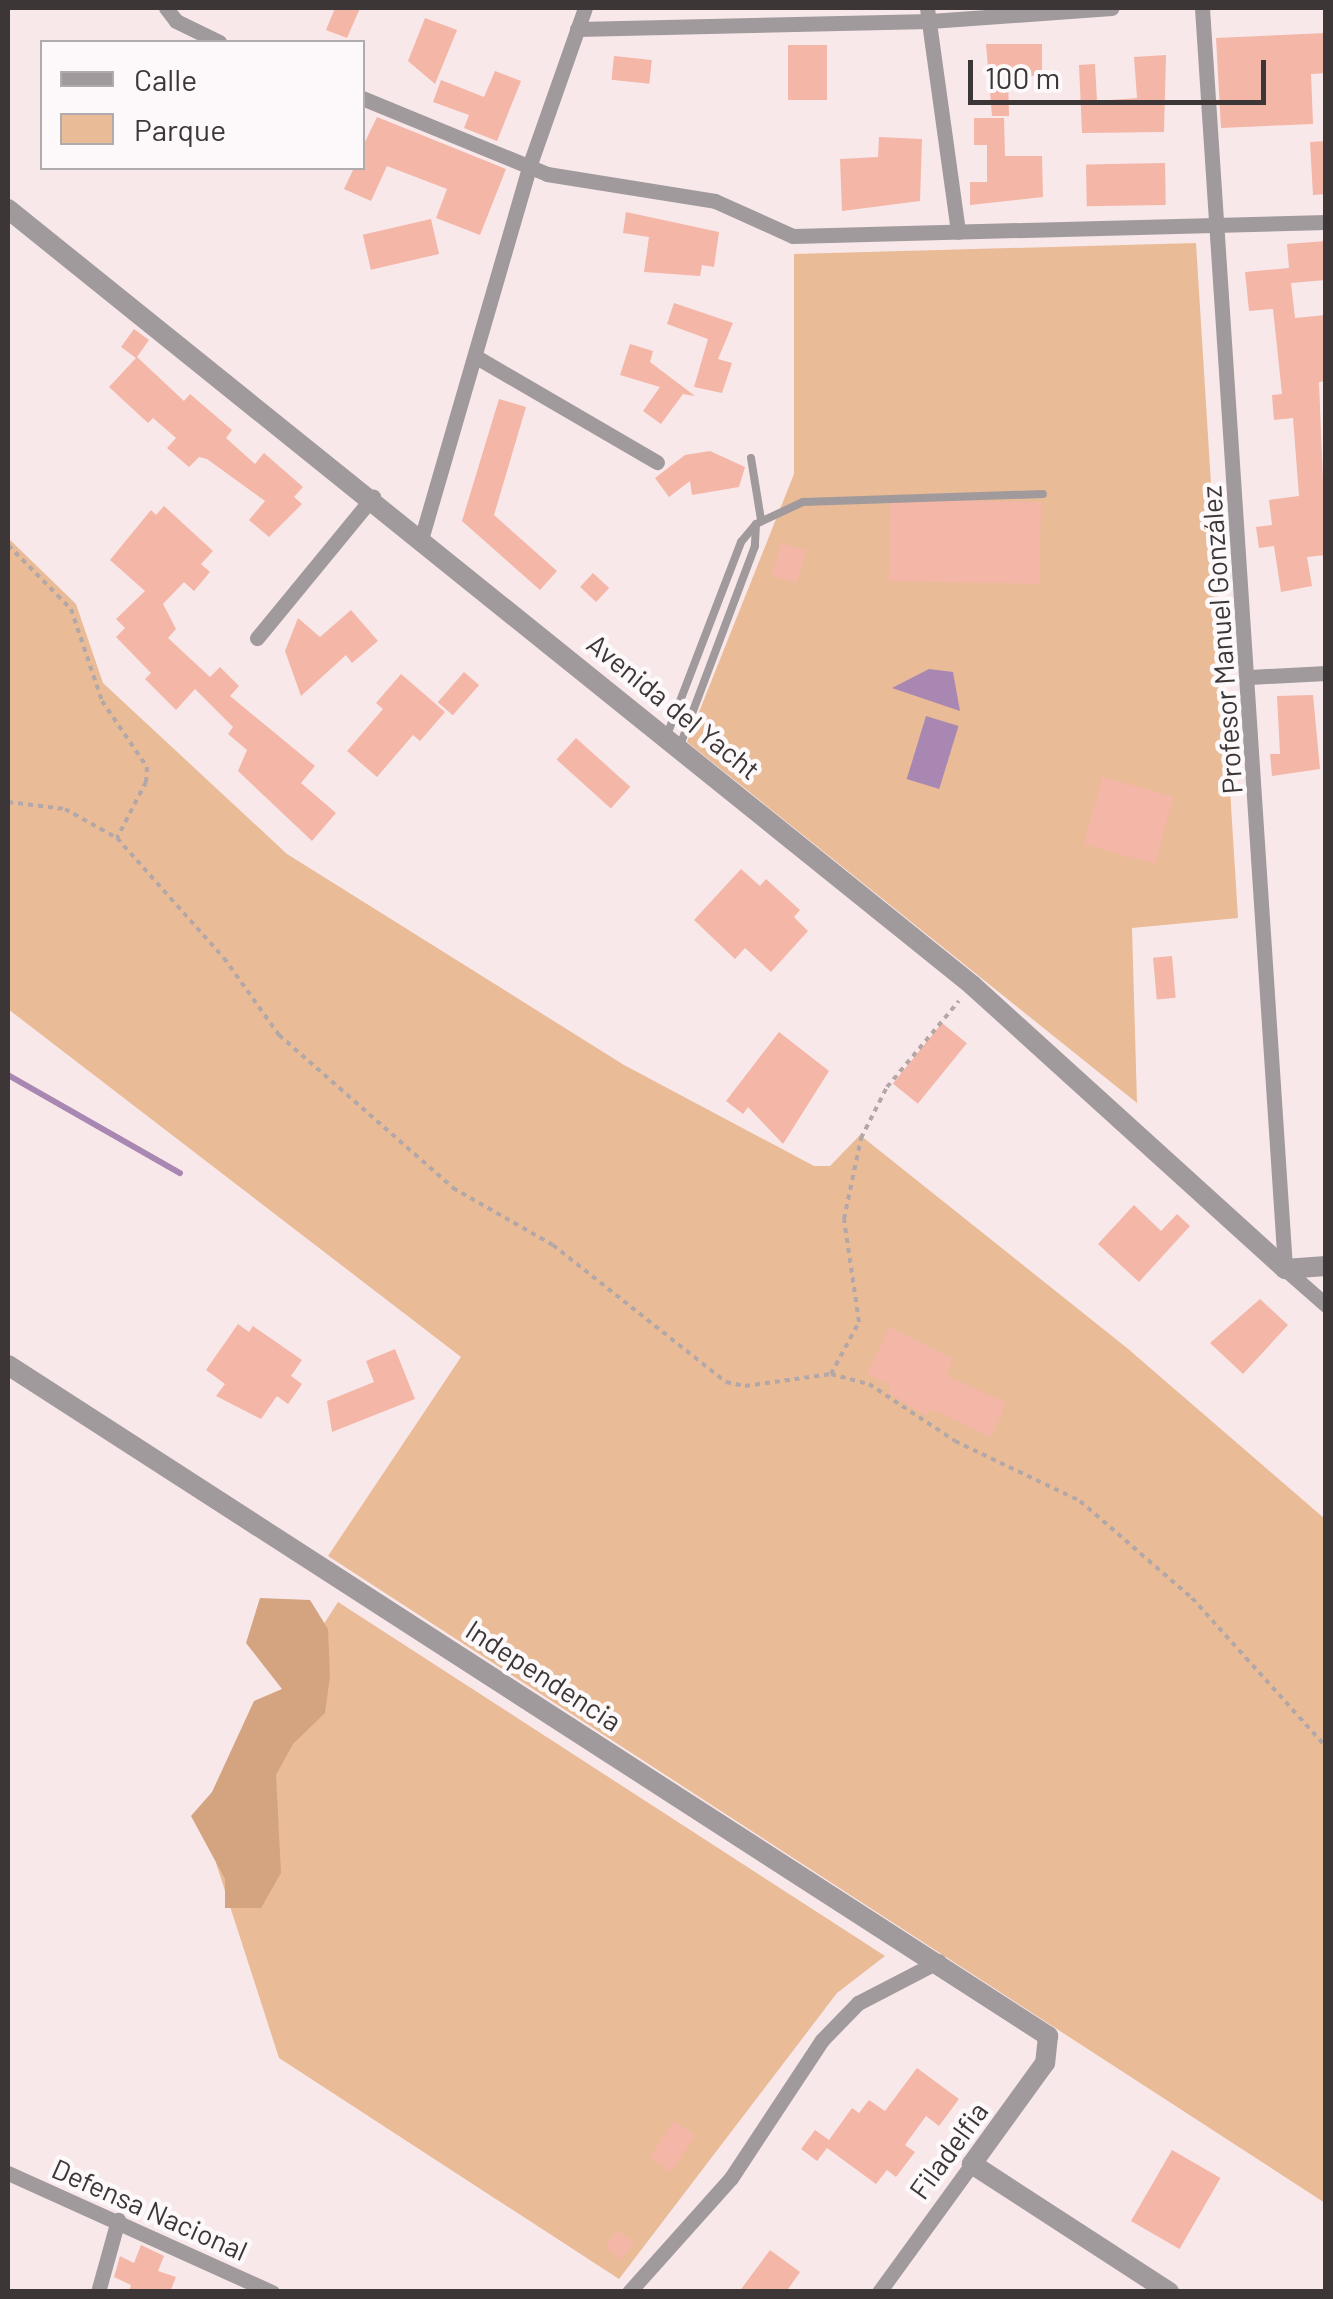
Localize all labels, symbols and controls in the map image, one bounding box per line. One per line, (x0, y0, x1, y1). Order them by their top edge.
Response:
legend (40, 40, 365, 170)
scale bar (973, 40, 1270, 102)
text: 100 m (985, 59, 1060, 95)
text: Calle (134, 61, 197, 97)
text: Parque (134, 111, 226, 147)
street label: Profesor Manuel González (1193, 485, 1249, 795)
street label: Avenida del Yacht (581, 626, 767, 786)
street label: Independencia (460, 1612, 628, 1738)
street label: Filadelfia (902, 2095, 994, 2205)
street label: Defensa Nacional (47, 2151, 253, 2267)

